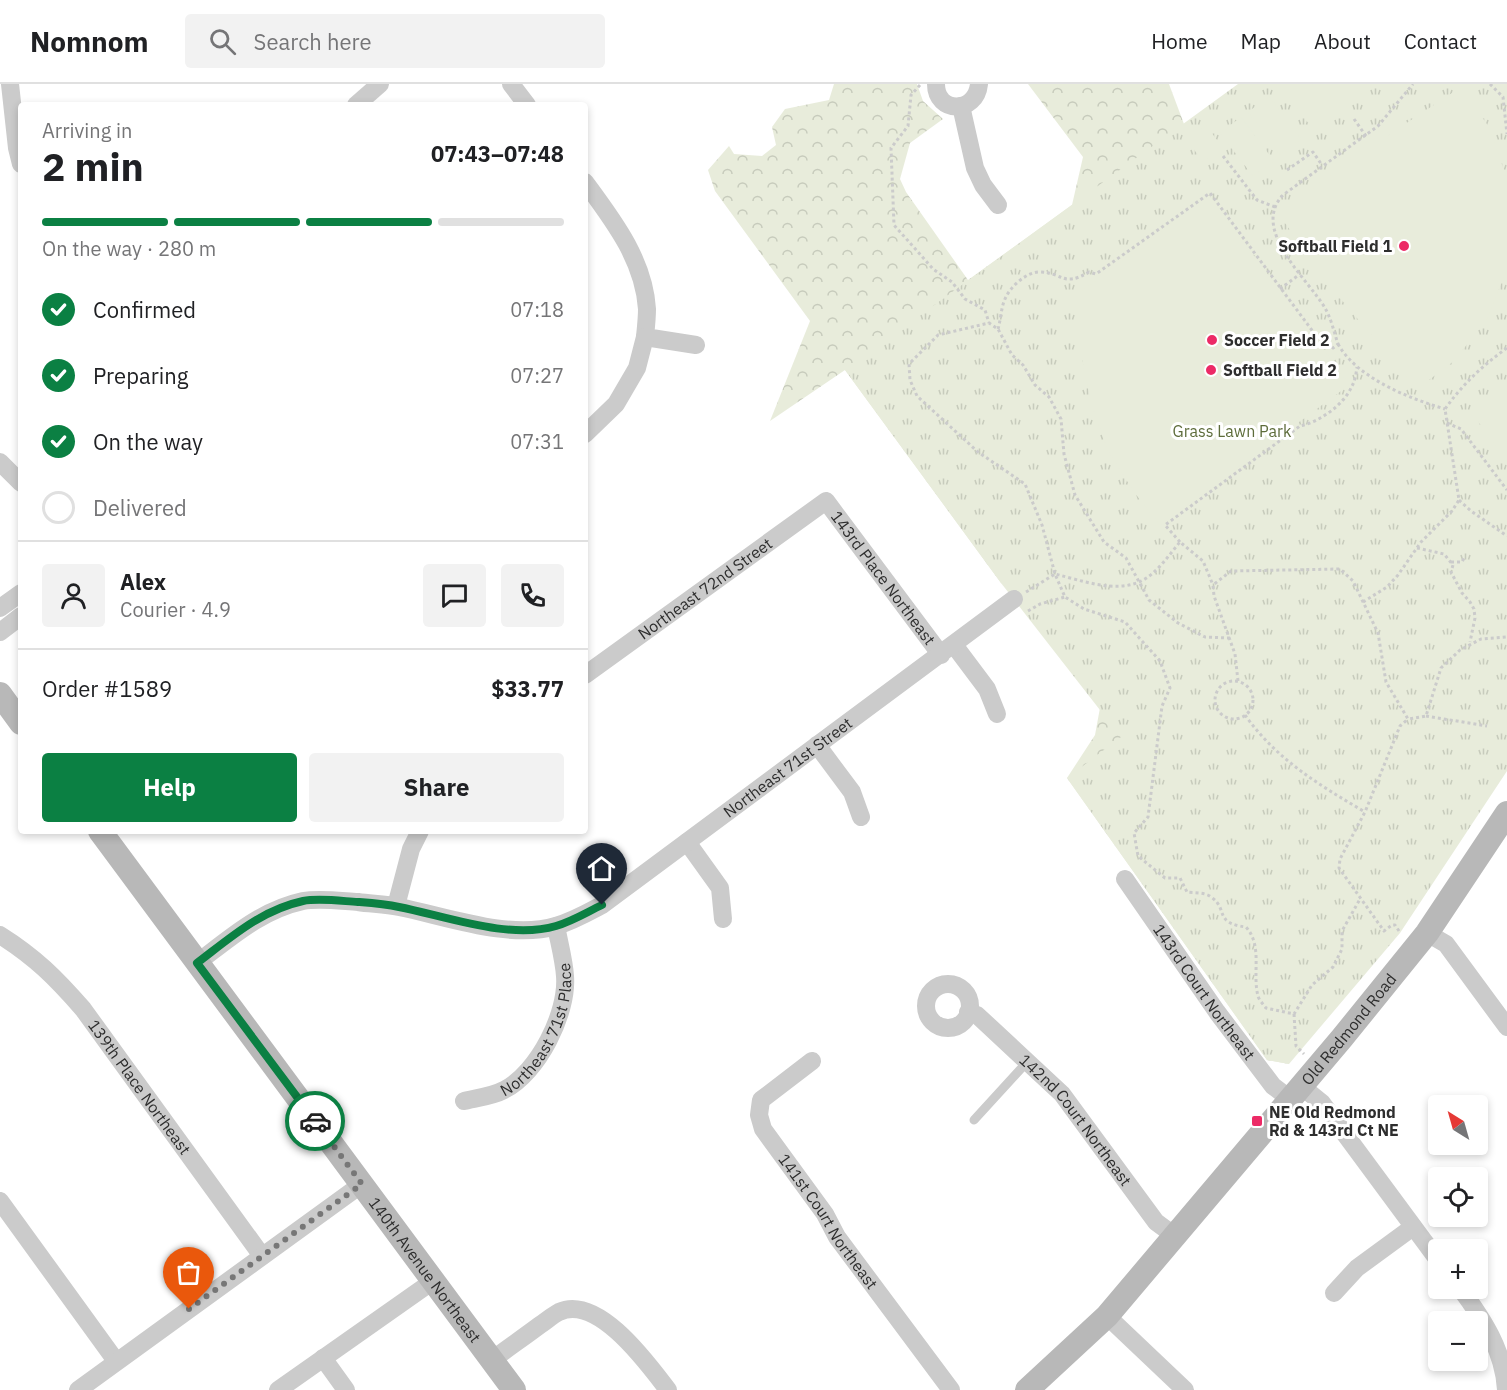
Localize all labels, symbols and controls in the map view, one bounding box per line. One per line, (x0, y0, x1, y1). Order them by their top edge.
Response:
search box (185, 14, 605, 68)
text: Nomnom (30, 23, 149, 60)
icon: search (206, 25, 239, 58)
text: Search here (254, 27, 372, 56)
text: Home (1151, 27, 1208, 55)
text: Map (1241, 27, 1281, 55)
text: About (1314, 27, 1371, 55)
text: Contact (1404, 27, 1477, 55)
text: Arriving in (42, 117, 132, 144)
text: 07:43–07:48 (431, 139, 564, 168)
text: 2 min (42, 141, 144, 192)
text: On the way · 280 m (42, 235, 216, 262)
place label: Softball Field 1 (1278, 236, 1392, 256)
marker: Softball Field 1 (1397, 239, 1411, 253)
icon: check (42, 293, 75, 326)
text: Confirmed (93, 295, 196, 324)
text: 07:18 (510, 296, 564, 323)
place label: Soccer Field 2 (1224, 330, 1330, 350)
marker: Soccer Field 2 (1205, 333, 1219, 347)
icon: check (42, 359, 75, 392)
place label: Softball Field 2 (1223, 360, 1337, 380)
text: Preparing (93, 361, 188, 390)
text: 07:27 (510, 362, 564, 389)
marker: Softball Field 2 (1204, 363, 1218, 377)
park label: Grass Lawn Park (1173, 421, 1292, 441)
icon: check (42, 425, 75, 458)
text: On the way (93, 427, 203, 456)
text: 07:31 (510, 428, 564, 455)
text: Delivered (93, 493, 187, 522)
street label: 143rd Place Northeast (827, 507, 940, 649)
street label: Northeast 72nd Street (634, 533, 776, 644)
button: person (42, 564, 105, 627)
button: chat (423, 564, 486, 627)
button: phone (501, 564, 564, 627)
text: Alex (120, 567, 166, 596)
text: Courier · 4.9 (120, 596, 231, 623)
text: Order #1589 (42, 674, 172, 703)
text: $33.77 (491, 674, 564, 703)
street label: Northeast 71st Street (719, 713, 856, 822)
button: Help (42, 753, 297, 822)
button: Share (309, 753, 564, 822)
pin (576, 843, 627, 905)
icon: home (585, 852, 618, 885)
street label: 143rd Court Northeast (1149, 920, 1260, 1064)
street label: Northeast 71st Place (496, 961, 575, 1100)
street label: Old Redmond Road (1297, 969, 1400, 1089)
street label: 139th Place Northeast (84, 1016, 195, 1158)
street label: 142nd Court Northeast (1015, 1050, 1136, 1190)
courier (285, 1091, 345, 1151)
north arrow (1428, 1095, 1488, 1155)
map controls (1428, 1095, 1488, 1371)
place label: NE Old Redmond Rd & 143rd Ct NE (1269, 1102, 1399, 1140)
icon: car (299, 1105, 332, 1138)
marker: NE Old Redmond Rd & 143rd Ct NE (1250, 1114, 1264, 1128)
street label: 141st Court Northeast (774, 1150, 882, 1293)
button: locate (1428, 1167, 1488, 1227)
street label: 140th Avenue Northeast (364, 1193, 485, 1347)
button: + (1428, 1239, 1488, 1299)
pin (163, 1247, 214, 1309)
icon: bag (172, 1256, 205, 1289)
button: − (1428, 1311, 1488, 1371)

